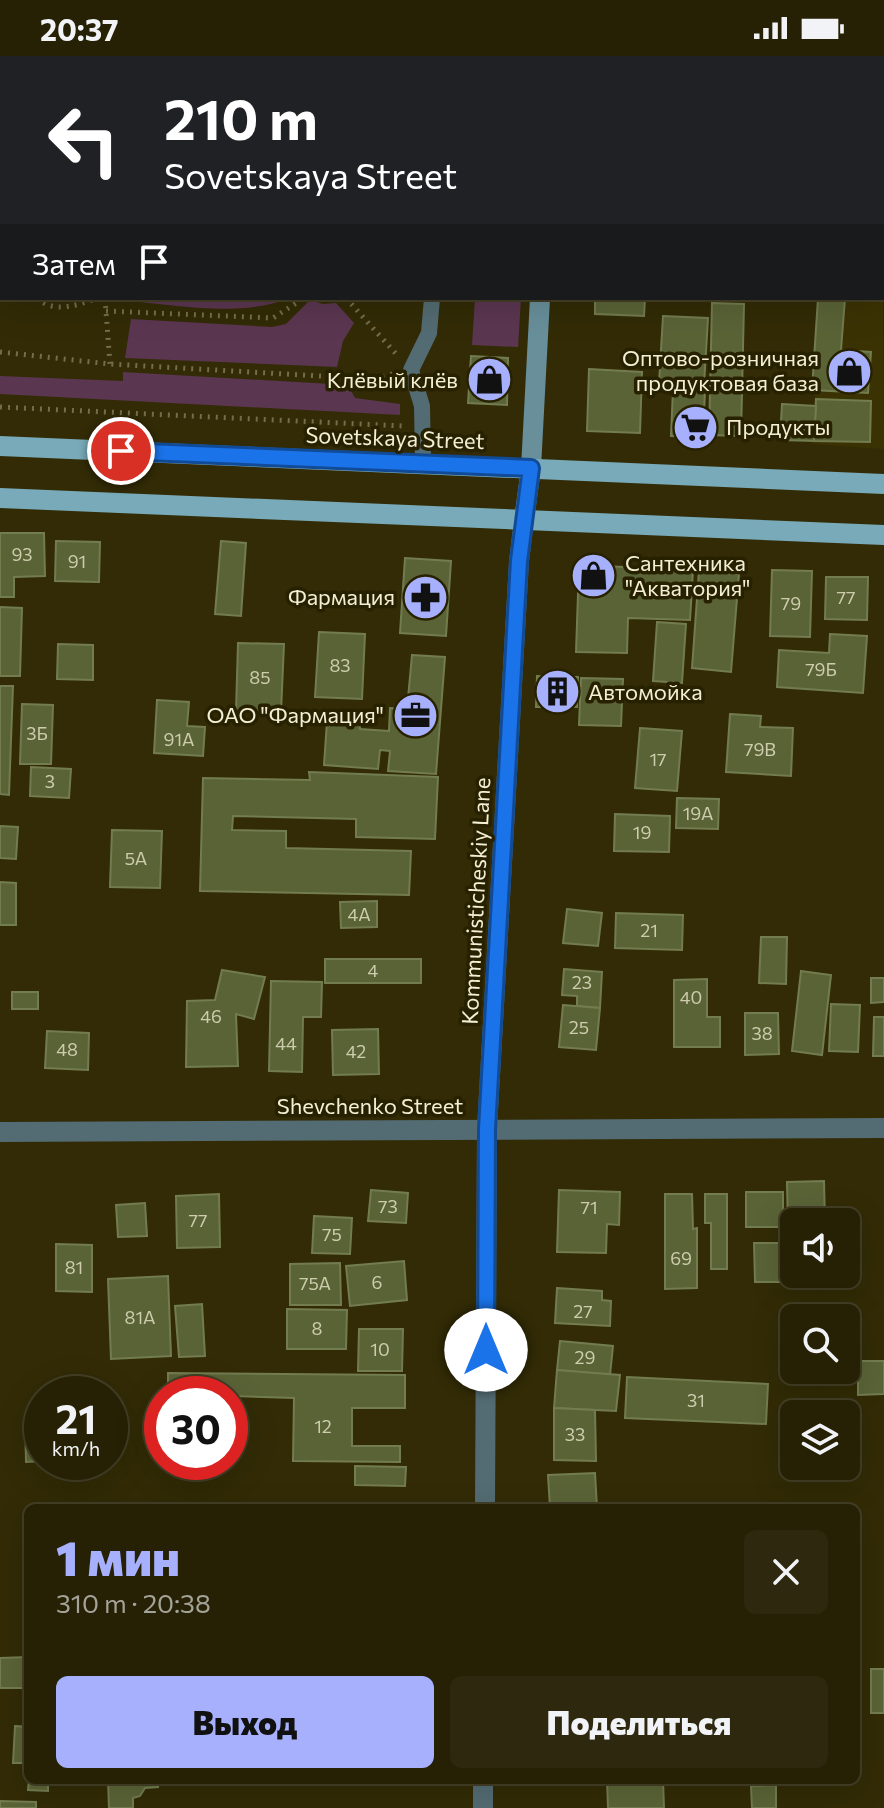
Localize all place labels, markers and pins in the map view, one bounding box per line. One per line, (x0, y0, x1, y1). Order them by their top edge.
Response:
place label: Оптово-розничная продуктовая база (622, 344, 819, 396)
shop icon: Оптово-розничная продуктовая база (826, 347, 874, 395)
shop icon: Клёвый клёв (465, 356, 513, 404)
place label: Клёвый клёв (327, 366, 458, 393)
supermarket icon: Продукты (671, 403, 719, 451)
place label: Продукты (726, 413, 830, 440)
pin (87, 417, 155, 485)
place label: Сантехника "Акватория" (625, 549, 751, 601)
shop icon: Сантехника "Акватория" (570, 552, 618, 600)
pharmacy icon: Фармация (402, 573, 450, 621)
place label: Фармация (288, 583, 395, 610)
building icon: Автомойка (533, 668, 581, 716)
place label: Автомойка (588, 678, 703, 705)
office icon: ОАО "Фармация" (391, 691, 439, 739)
place label: ОАО "Фармация" (207, 701, 384, 728)

